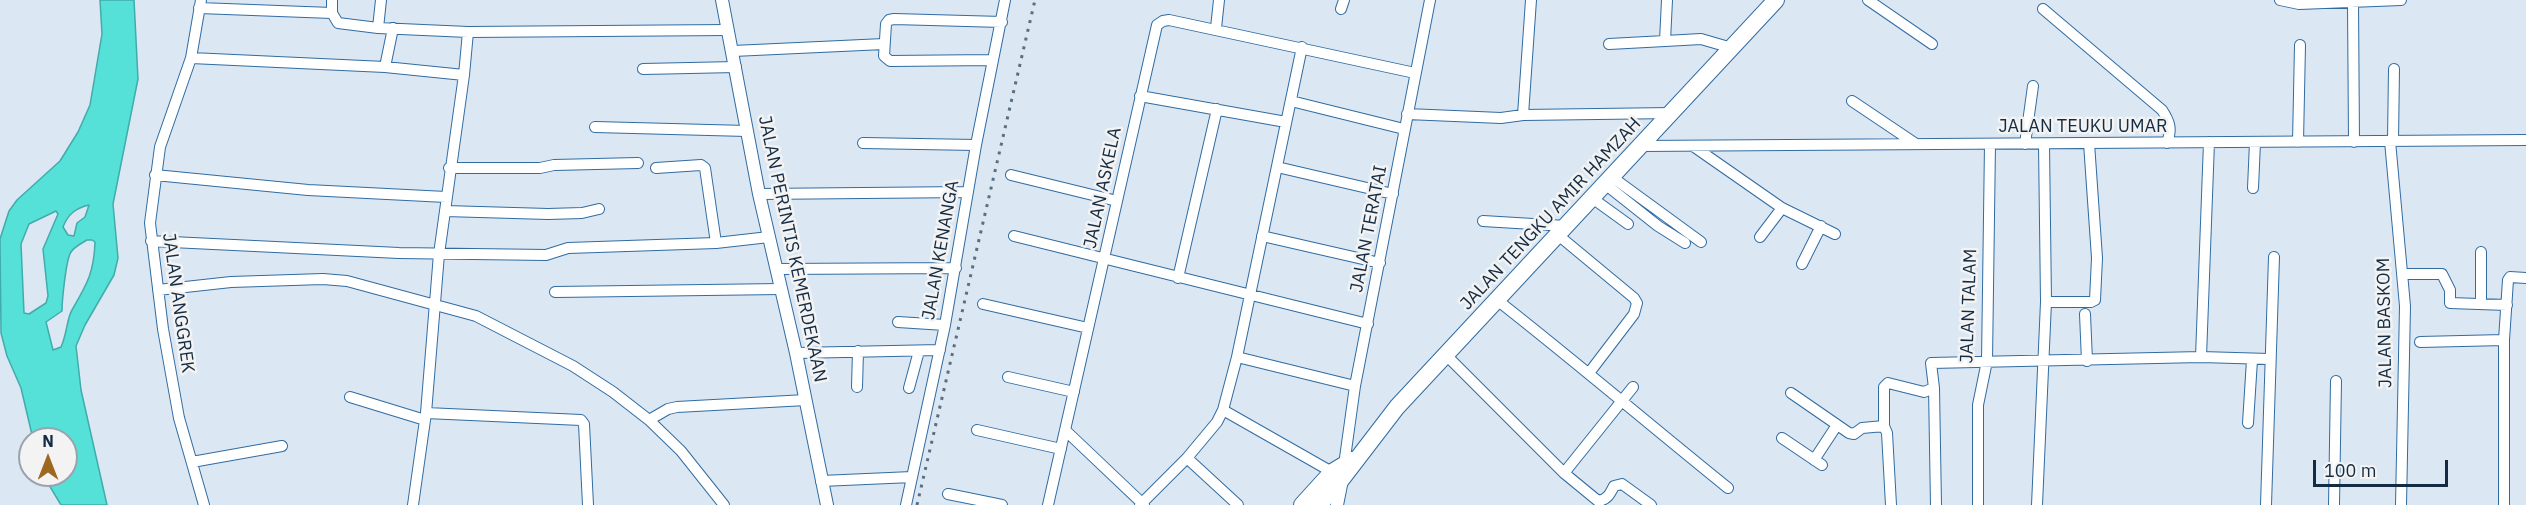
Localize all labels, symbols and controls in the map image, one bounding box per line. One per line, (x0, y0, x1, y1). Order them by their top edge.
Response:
street label: JALAN TENGKU AMIR HAMZAH (1456, 113, 1646, 315)
street label: JALAN PERINTIS KEMERDEKAAN (753, 114, 831, 384)
street label: JALAN TEUKU UMAR (1998, 116, 2168, 138)
street label: JALAN ASKELA (1080, 125, 1126, 251)
street label: JALAN TERATAI (1346, 164, 1392, 294)
street label: JALAN KENANGA (918, 178, 964, 322)
street label: JALAN ANGGREK (157, 232, 199, 374)
street label: JALAN TALAM (1956, 248, 1982, 364)
street label: JALAN BASKOM (2373, 258, 2397, 388)
north arrow (18, 427, 78, 487)
text: N (42, 431, 54, 451)
scale bar (2316, 448, 2451, 486)
text: 100 m (2324, 459, 2376, 482)

